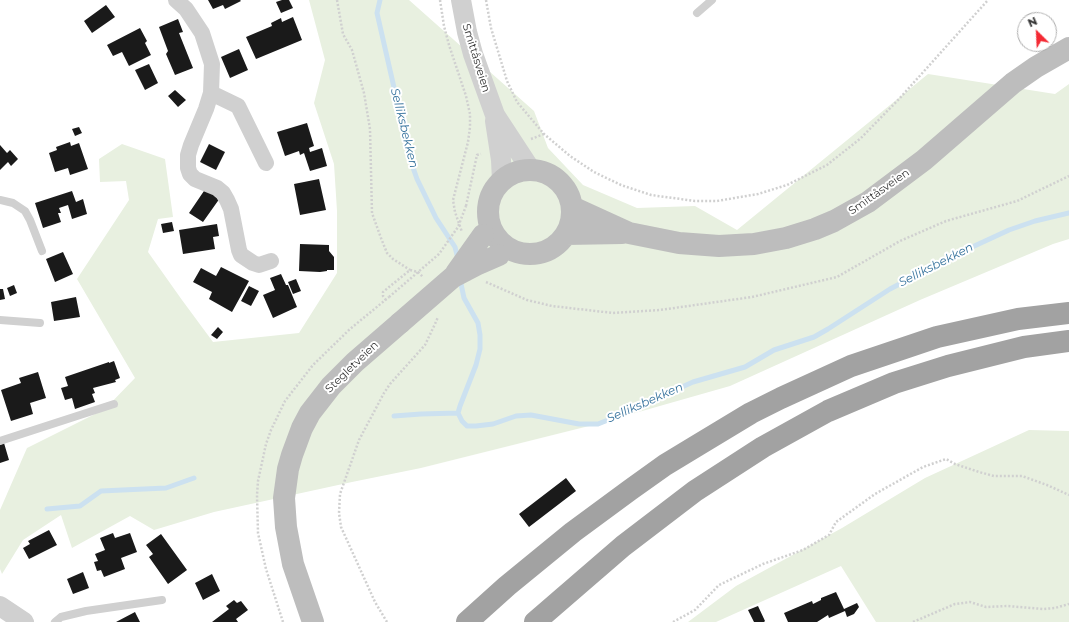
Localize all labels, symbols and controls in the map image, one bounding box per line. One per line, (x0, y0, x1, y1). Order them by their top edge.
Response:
north arrow (1017, 12, 1057, 52)
text: N (1026, 14, 1039, 30)
street label: Smittåsveien (459, 22, 493, 94)
water label: Selliksbekken (387, 87, 421, 169)
street label: Smittåsveien (846, 166, 912, 218)
water label: Selliksbekken (896, 240, 976, 290)
street label: Stegletveien (323, 338, 381, 396)
water label: Selliksbekken (605, 380, 685, 426)

